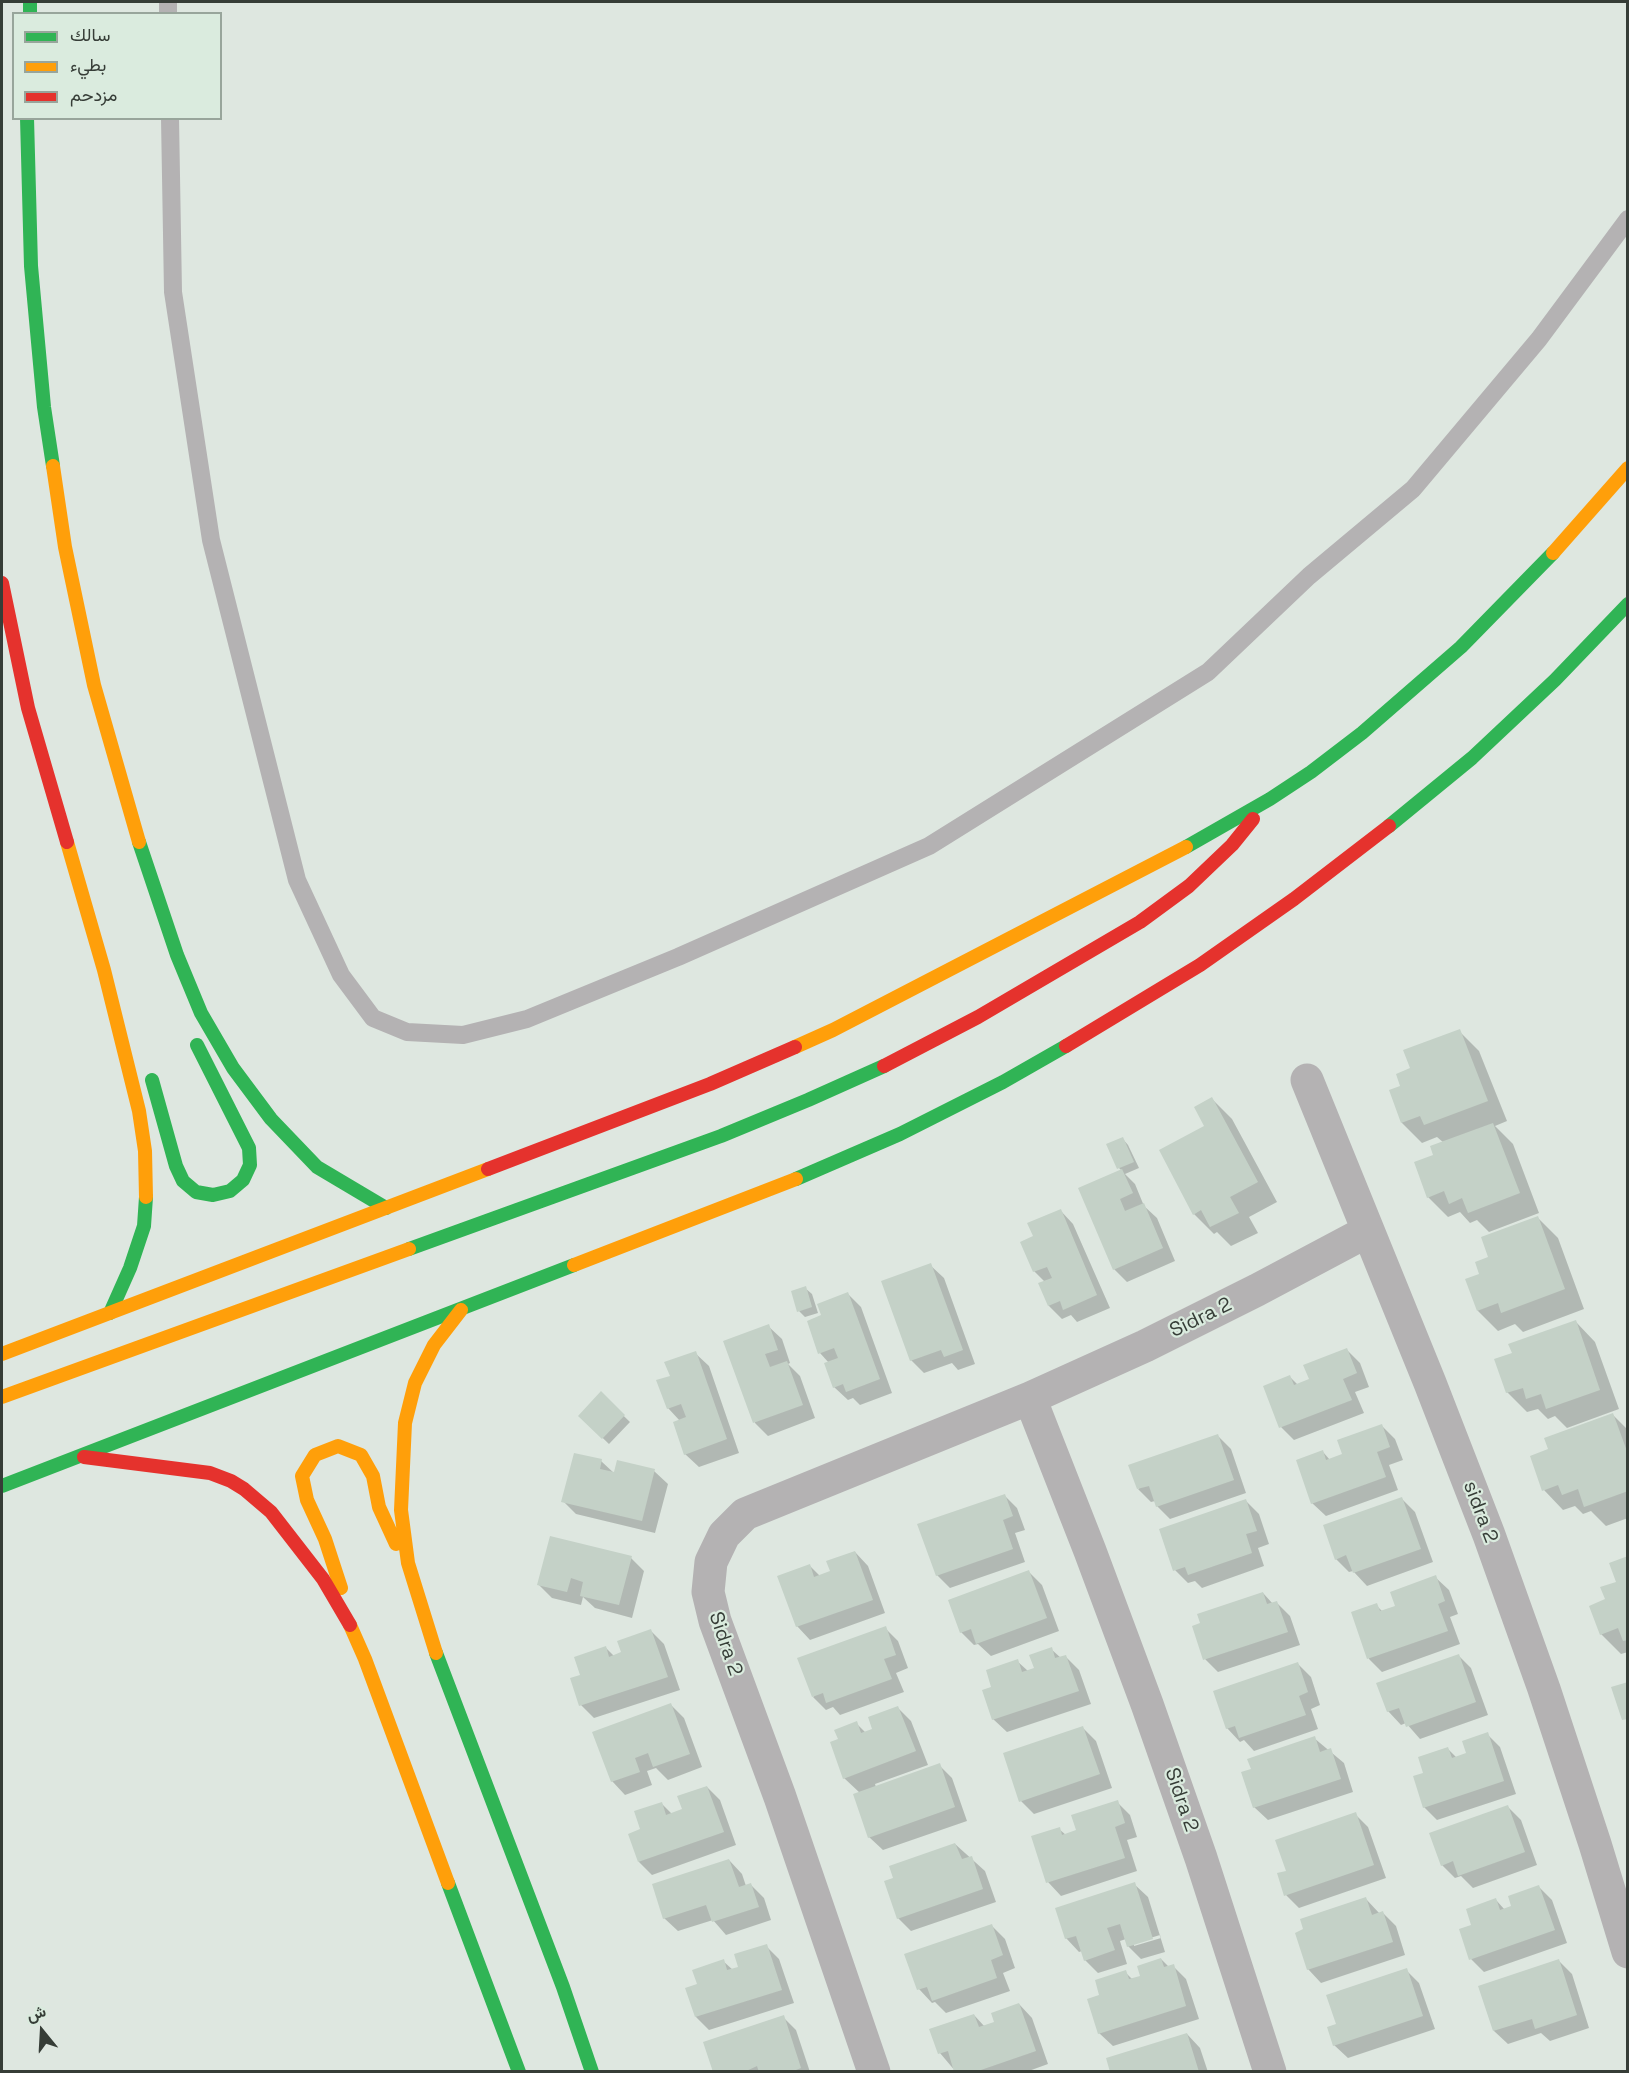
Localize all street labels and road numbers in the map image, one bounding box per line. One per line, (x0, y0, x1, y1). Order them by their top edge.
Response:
street label: Sidra 2 (1166, 1293, 1236, 1343)
street label: sidra 2 (1457, 1478, 1503, 1546)
street label: Sidra 2 (703, 1609, 747, 1679)
street label: Sidra 2 (1159, 1765, 1203, 1835)

